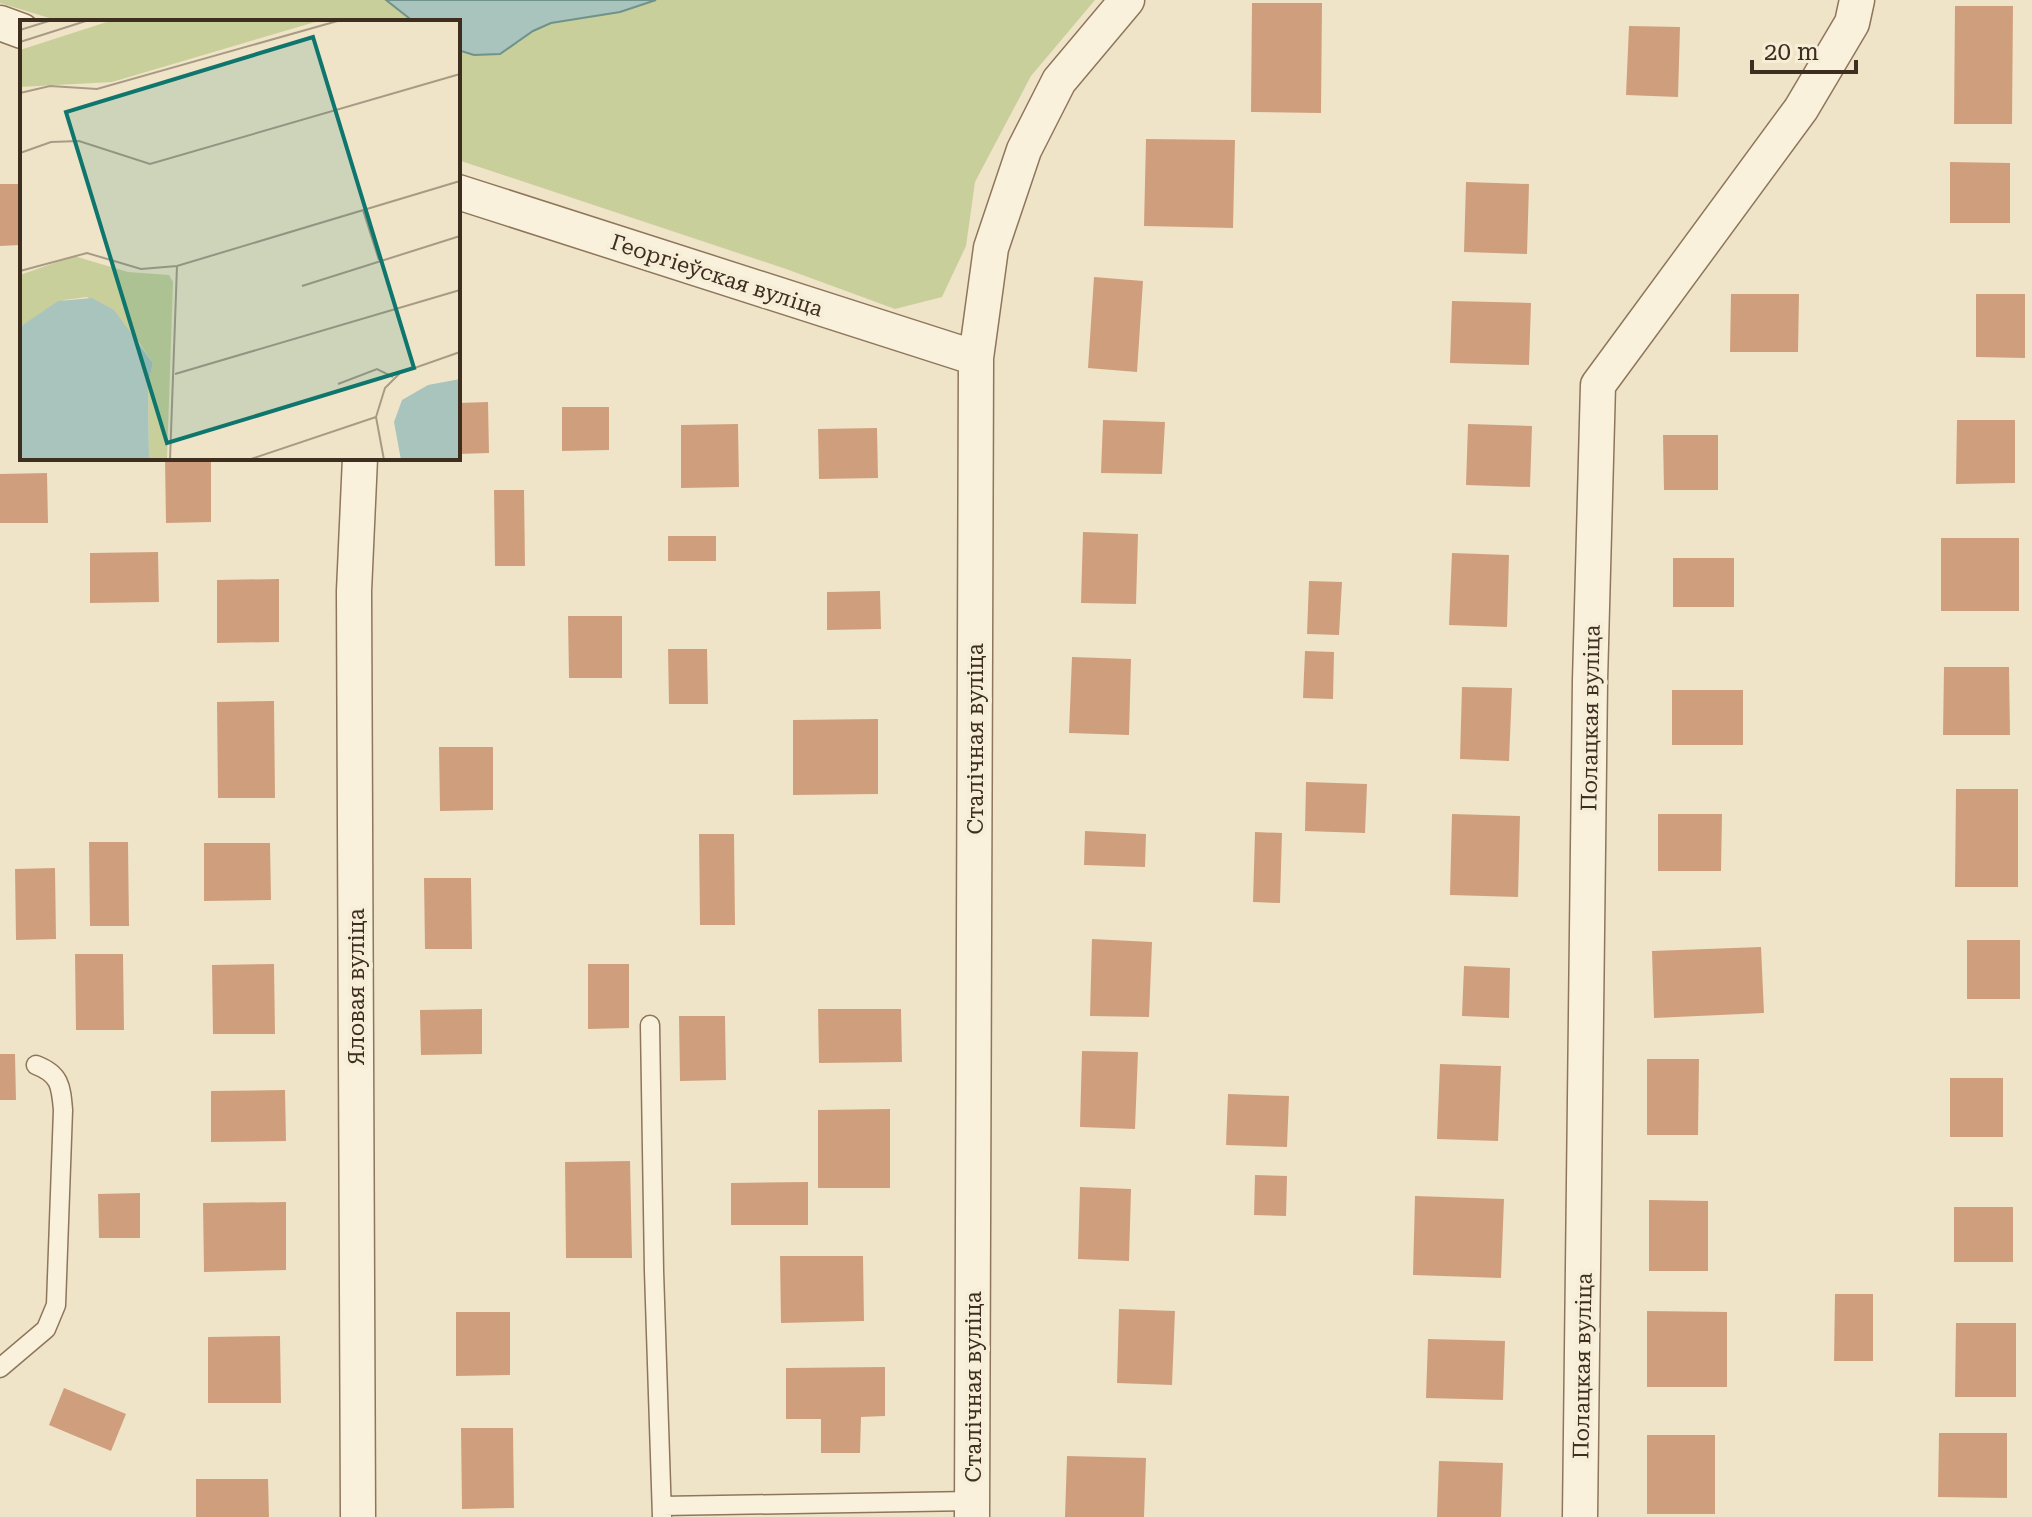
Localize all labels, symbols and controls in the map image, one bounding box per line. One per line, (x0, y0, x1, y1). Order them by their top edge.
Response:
inset map (20, 20, 460, 460)
scale bar (1752, 24, 1856, 74)
text: 20 m (1764, 38, 1819, 66)
street label: Георгіеўская вуліца (608, 229, 826, 322)
street label: Полацкая вуліца (1576, 625, 1605, 811)
street label: Сталічная вуліца (963, 643, 988, 835)
street label: Яловая вуліца (344, 908, 369, 1066)
street label: Полацкая вуліца (1568, 1273, 1597, 1459)
street label: Сталічная вуліца (961, 1291, 986, 1483)

